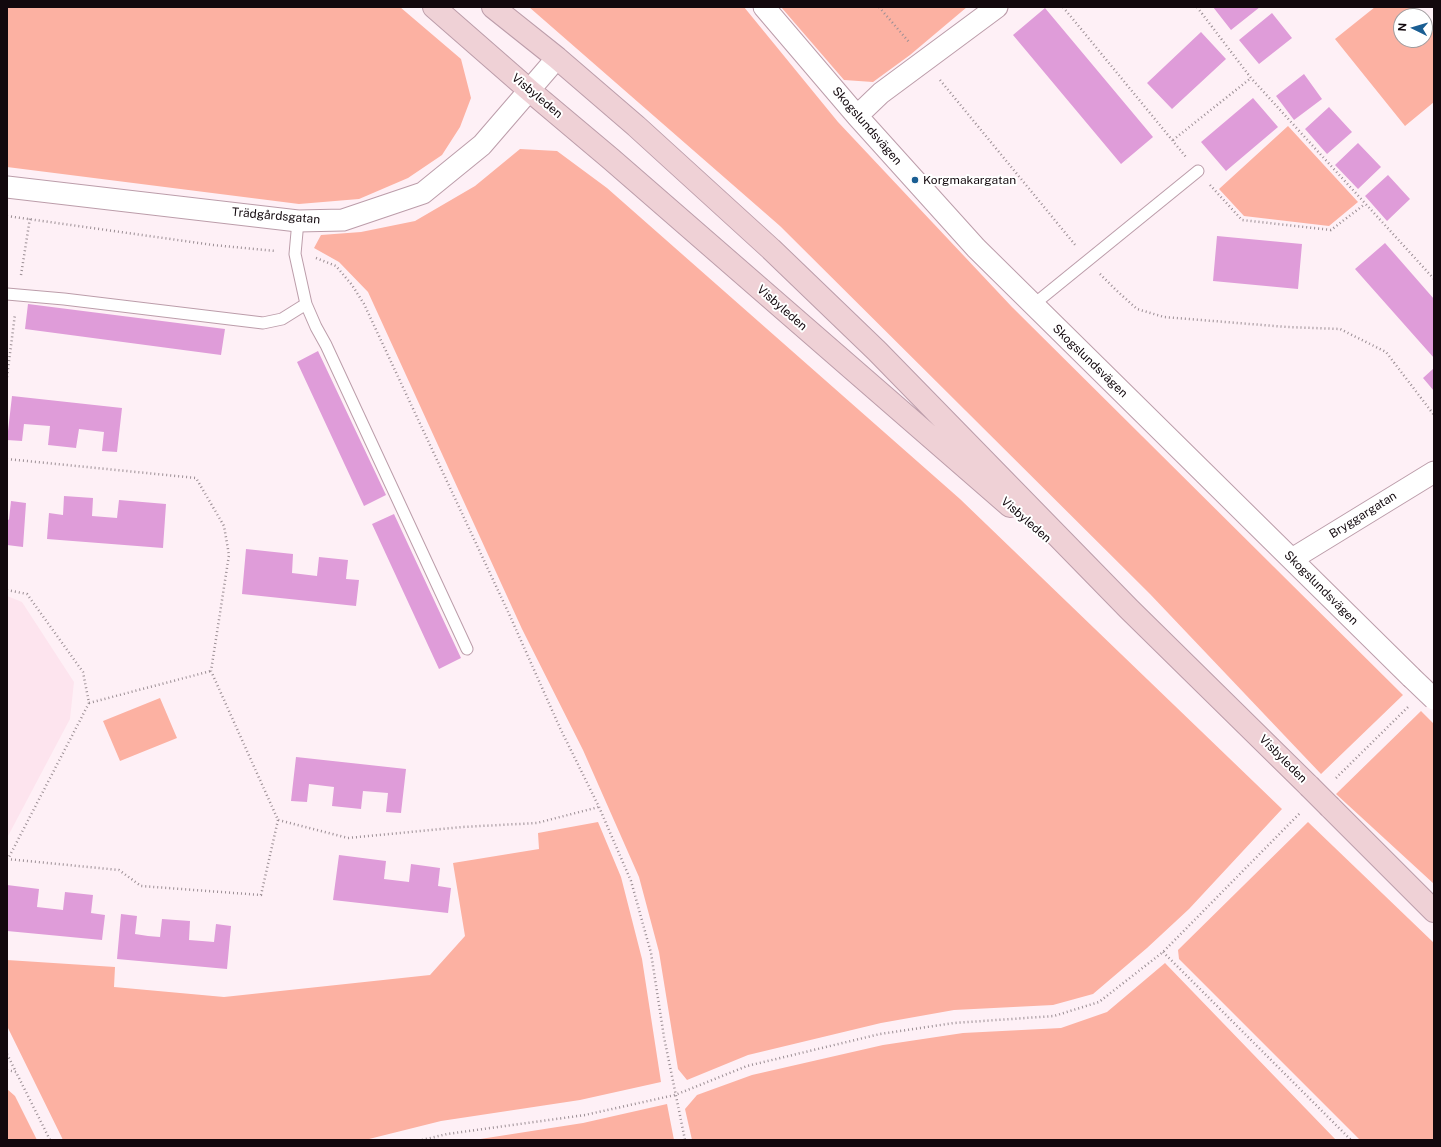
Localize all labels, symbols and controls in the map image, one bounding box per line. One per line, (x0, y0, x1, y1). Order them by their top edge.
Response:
north arrow (1393, 8, 1433, 48)
text: N (1396, 22, 1408, 32)
street label: Visbyleden (509, 71, 565, 121)
street label: Skogslundsvägen (829, 84, 905, 168)
place label: Korgmakargatan (923, 173, 1016, 187)
marker: Korgmakargatan (910, 175, 920, 185)
street label: Trädgårdsgatan (231, 205, 321, 227)
street label: Visbyleden (754, 282, 810, 334)
street label: Skogslundsvägen (1049, 322, 1131, 400)
street label: Bryggargatan (1327, 489, 1399, 541)
street label: Visbyleden (998, 494, 1054, 546)
street label: Skogslundsvägen (1281, 548, 1361, 628)
street label: Visbyleden (1256, 732, 1310, 786)

